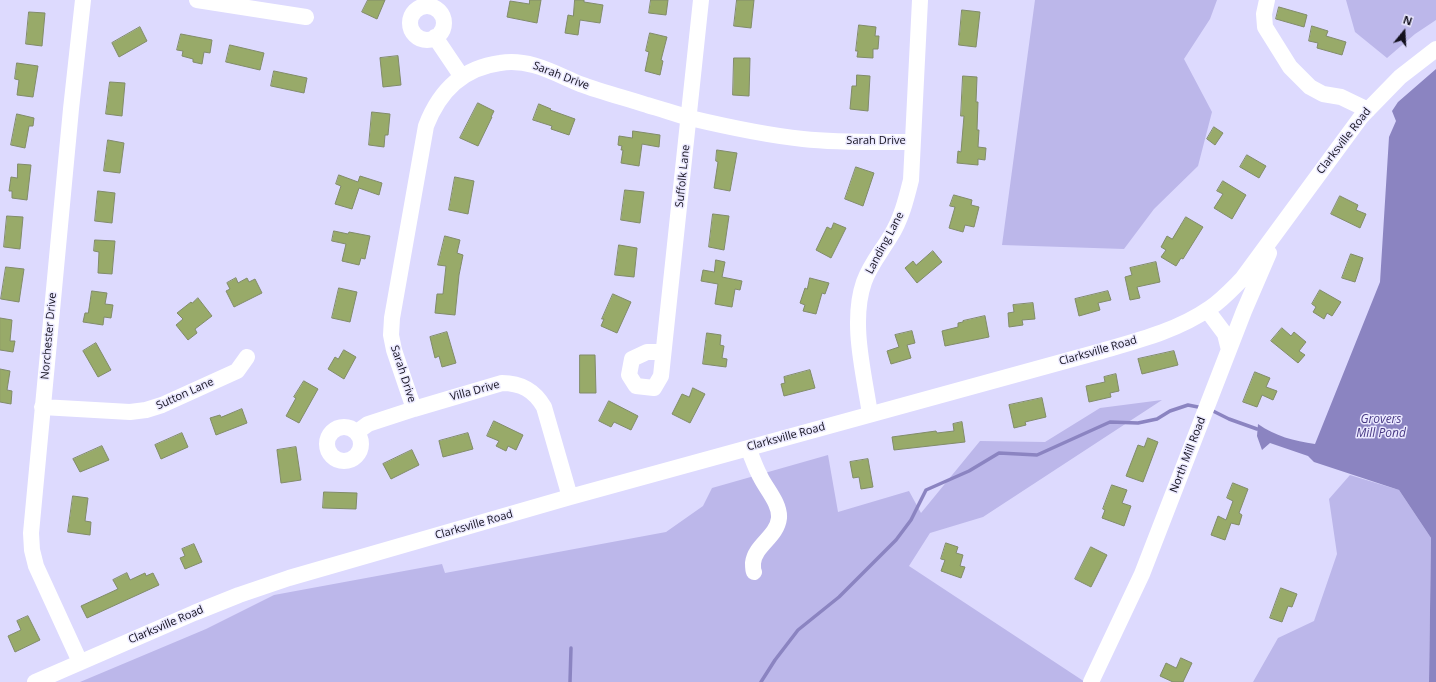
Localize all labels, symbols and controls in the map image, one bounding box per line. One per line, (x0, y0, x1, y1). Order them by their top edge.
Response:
north arrow (1384, 12, 1424, 52)
text: N (1401, 12, 1414, 29)
street label: Sarah Drive (531, 59, 591, 93)
street label: Clarksville Road (1314, 105, 1374, 177)
street label: Sarah Drive (846, 134, 906, 148)
street label: Suffolk Lane (673, 144, 693, 208)
street label: Landing Lane (863, 210, 907, 276)
street label: Norchester Drive (39, 292, 59, 380)
street label: Clarksville Road (1058, 334, 1138, 368)
street label: Sarah Drive (388, 344, 418, 404)
street label: Sutton Lane (154, 375, 216, 413)
street label: Villa Drive (449, 378, 501, 404)
water label: Grovers Mill Pond (1356, 413, 1406, 441)
street label: North Mill Road (1167, 415, 1209, 495)
street label: Clarksville Road (745, 420, 827, 454)
street label: Clarksville Road (434, 508, 514, 542)
street label: Clarksville Road (126, 603, 206, 647)

